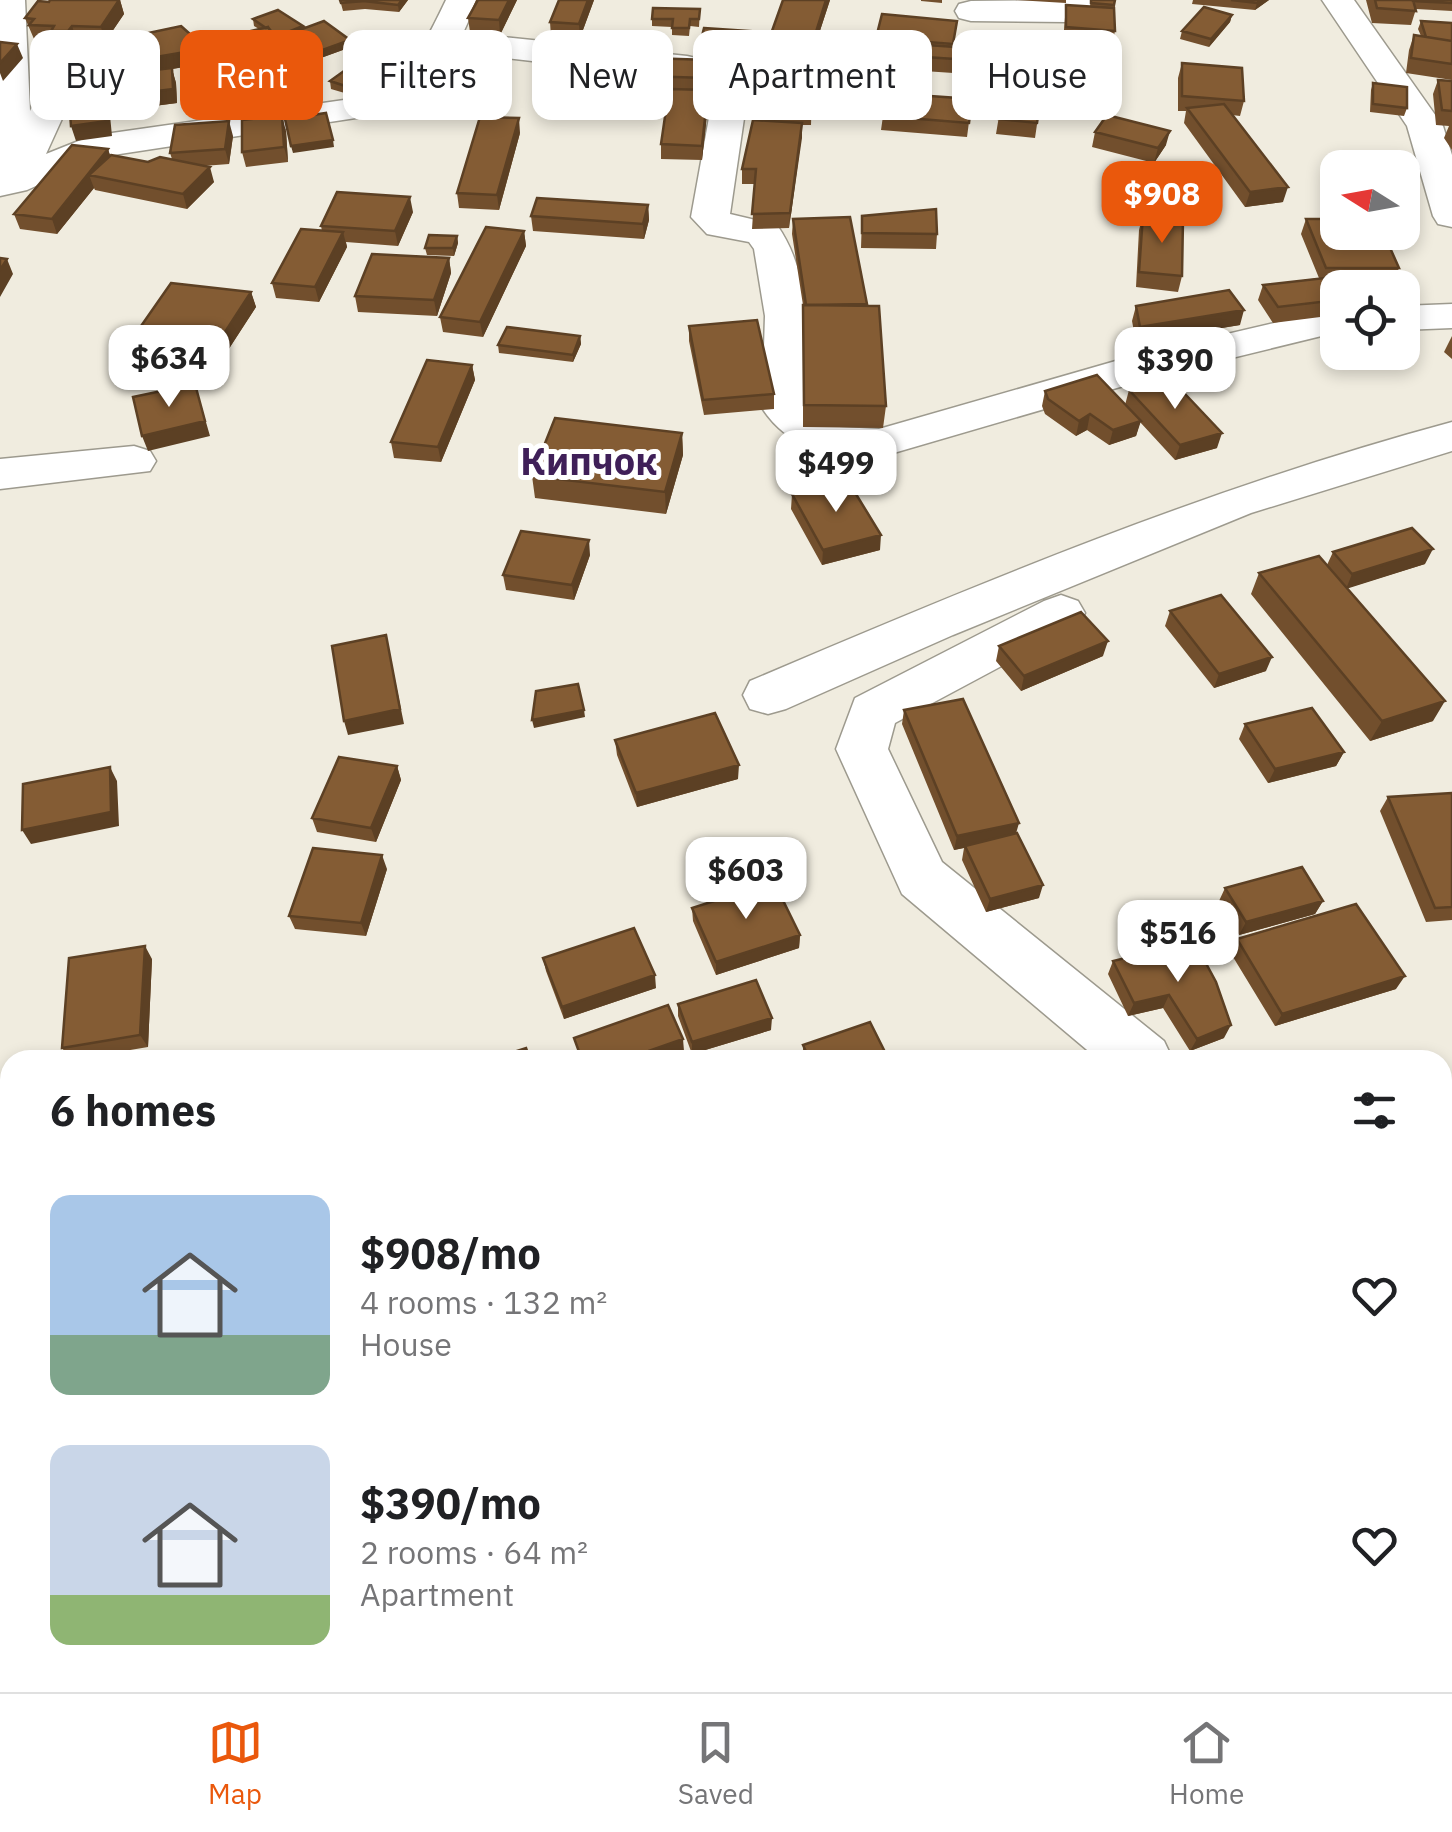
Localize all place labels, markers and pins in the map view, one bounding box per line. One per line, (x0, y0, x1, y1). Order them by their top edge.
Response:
pin: $908 (1103, 161, 1221, 246)
pin: $634 (110, 325, 228, 410)
pin: $390 (1116, 327, 1234, 412)
pin: $499 (777, 430, 895, 515)
pin: $603 (687, 837, 805, 922)
pin: $516 (1119, 900, 1237, 985)

